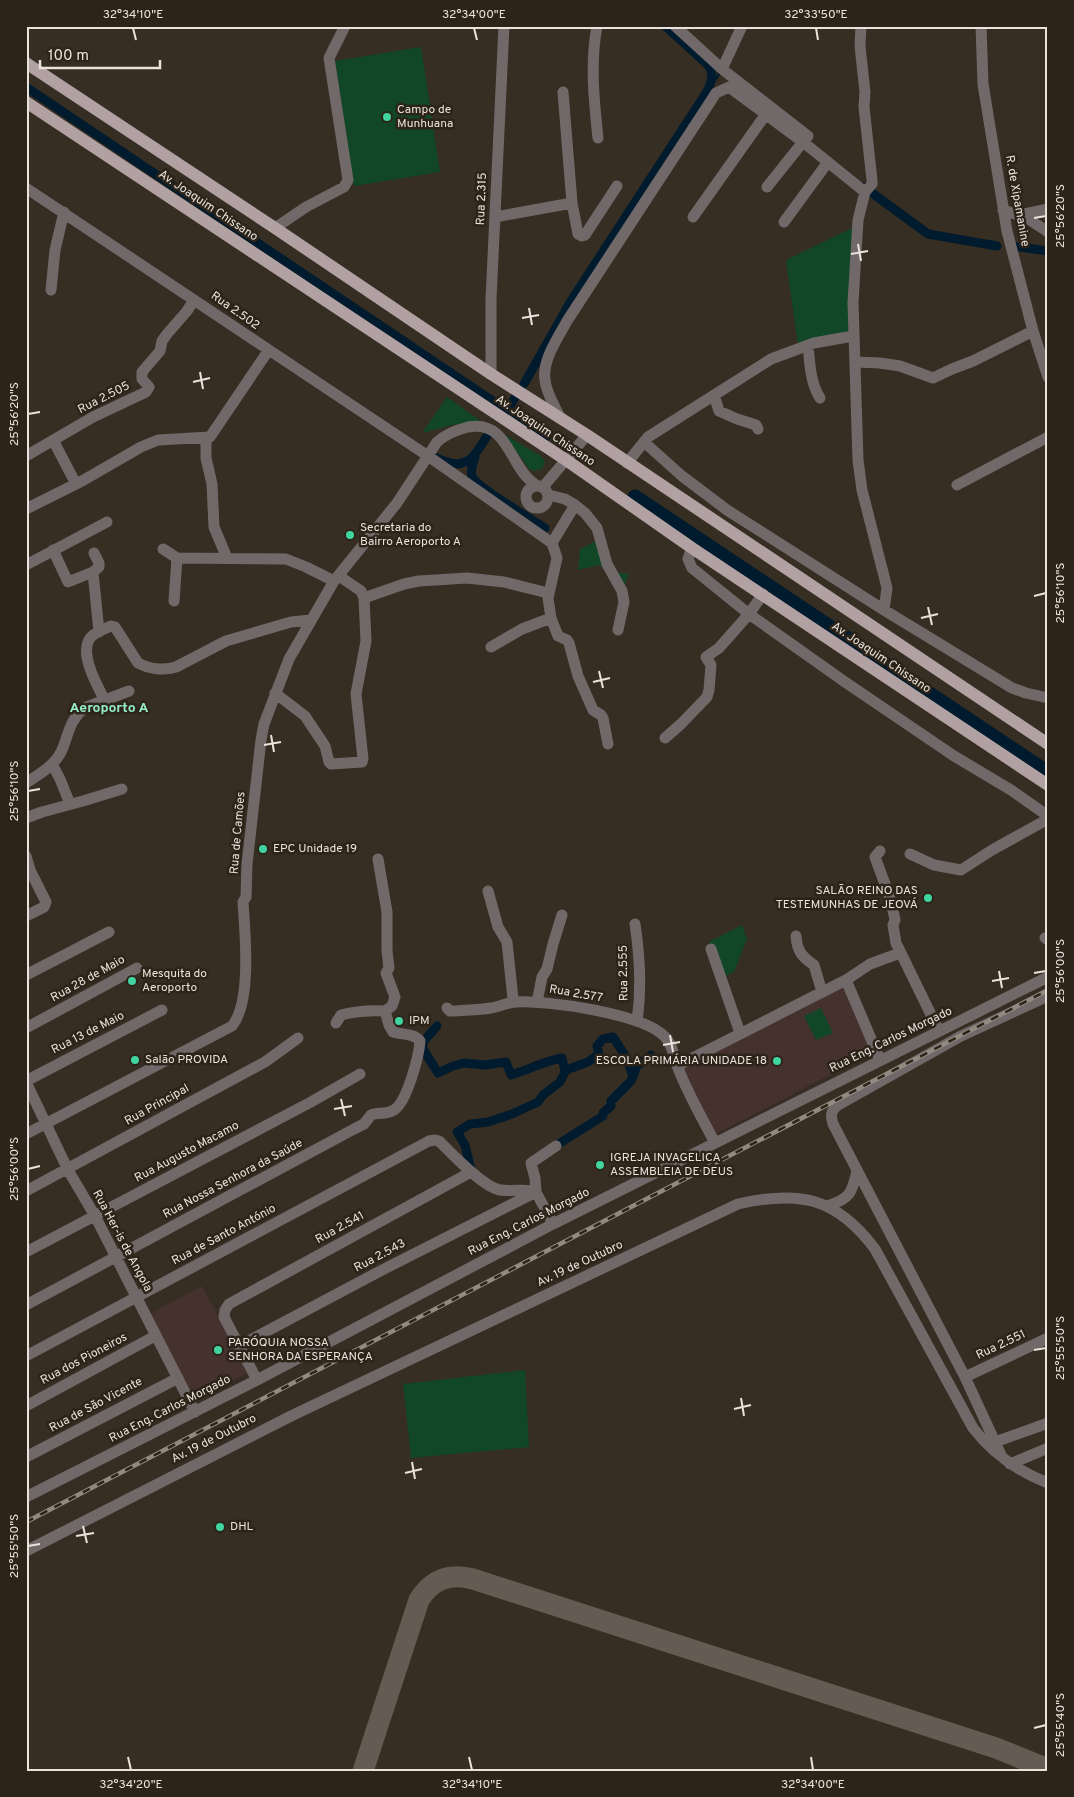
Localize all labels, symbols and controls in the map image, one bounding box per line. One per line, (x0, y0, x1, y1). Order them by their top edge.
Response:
text: 32°34'10"E (103, 7, 163, 23)
text: 32°34'00"E (442, 7, 506, 23)
text: 32°33'50"E (784, 7, 848, 23)
scale bar (40, 38, 160, 70)
text: 100 m (48, 47, 89, 66)
place label: Campo de Munhuana (397, 102, 453, 132)
marker: Campo de Munhuana (381, 111, 393, 123)
street label: R. de Xipamanine (1001, 154, 1033, 248)
street label: Av. Joaquim Chissano (155, 167, 261, 245)
street label: Rua 2.315 (473, 172, 491, 226)
text: 25°56'20"S (1053, 184, 1069, 248)
street label: Rua 2.502 (207, 288, 263, 334)
street label: Rua 2.505 (75, 378, 133, 418)
text: 25°56'20"S (7, 382, 23, 446)
street label: Av. Joaquim Chissano (492, 392, 598, 470)
place label: Secretaria do Bairro Aeroporto A (360, 520, 461, 550)
marker: Secretaria do Bairro Aeroporto A (344, 529, 356, 541)
text: 25°56'10"S (1053, 562, 1069, 624)
street label: Av. Joaquim Chissano (828, 619, 934, 697)
district label: Aeroporto A (69, 700, 149, 717)
text: 25°56'10"S (7, 760, 23, 822)
street label: Rua de Camões (226, 791, 250, 875)
place label: EPC Unidade 19 (273, 841, 357, 857)
marker: EPC Unidade 19 (257, 843, 269, 855)
place label: SALÃO REINO DAS TESTEMUNHAS DE JEOVÁ (776, 883, 918, 913)
marker: SALÃO REINO DAS TESTEMUNHAS DE JEOVÁ (922, 892, 934, 904)
text: 25°56'00"S (1053, 939, 1069, 1003)
street label: Rua 2.555 (616, 945, 632, 1001)
street label: Rua 28 de Maio (48, 952, 128, 1006)
place label: Mesquita do Aeroporto (142, 966, 207, 996)
marker: Mesquita do Aeroporto (126, 975, 138, 987)
street label: Rua 2.577 (548, 981, 604, 1007)
street label: Rua Eng. Carlos Morgado (827, 1003, 955, 1077)
street label: Rua 13 de Maio (49, 1008, 127, 1058)
place label: IPM (409, 1013, 430, 1029)
marker: IPM (393, 1015, 405, 1027)
place label: Salão PROVIDA (145, 1052, 228, 1068)
place label: ESCOLA PRIMÁRIA UNIDADE 18 (596, 1053, 767, 1069)
marker: Salão PROVIDA (129, 1054, 141, 1066)
marker: ESCOLA PRIMÁRIA UNIDADE 18 (771, 1055, 783, 1067)
street label: Rua Principal (122, 1081, 192, 1129)
street label: Rua Augusto Macamo (132, 1118, 242, 1186)
street label: Rua Nossa Senhora da Saúde (160, 1135, 306, 1223)
text: 25°56'00"S (7, 1137, 23, 1201)
place label: IGREJA INVAGELICA ASSEMBLEIA DE DEUS (610, 1150, 733, 1180)
marker: IGREJA INVAGELICA ASSEMBLEIA DE DEUS (594, 1159, 606, 1171)
street label: Rua Eng. Carlos Morgado (465, 1184, 593, 1260)
street label: Rua Her-is de Angola (88, 1187, 156, 1295)
street label: Rua de Santo António (169, 1201, 279, 1269)
street label: Rua 2.541 (313, 1208, 367, 1248)
street label: Rua 2.543 (351, 1236, 409, 1276)
street label: Av. 19 de Outubro (534, 1237, 626, 1291)
text: 25°55'50"S (1053, 1316, 1069, 1380)
street label: Rua 2.551 (974, 1327, 1028, 1363)
street label: Rua dos Pioneiros (38, 1329, 130, 1389)
place label: PARÓQUIA NOSSA SENHORA DA ESPERANÇA (228, 1335, 373, 1365)
marker: PARÓQUIA NOSSA SENHORA DA ESPERANÇA (212, 1344, 224, 1356)
street label: Rua Eng. Carlos Morgado (106, 1371, 234, 1447)
street label: Rua de São Vicente (47, 1374, 145, 1436)
street label: Av. 19 de Outubro (169, 1411, 259, 1467)
text: 25°55'50"S (7, 1514, 23, 1578)
place label: DHL (230, 1519, 253, 1535)
marker: DHL (214, 1521, 226, 1533)
text: 25°55'40"S (1053, 1693, 1069, 1757)
text: 32°34'20"E (99, 1777, 163, 1793)
text: 32°34'10"E (442, 1777, 502, 1793)
text: 32°34'00"E (781, 1777, 845, 1793)

